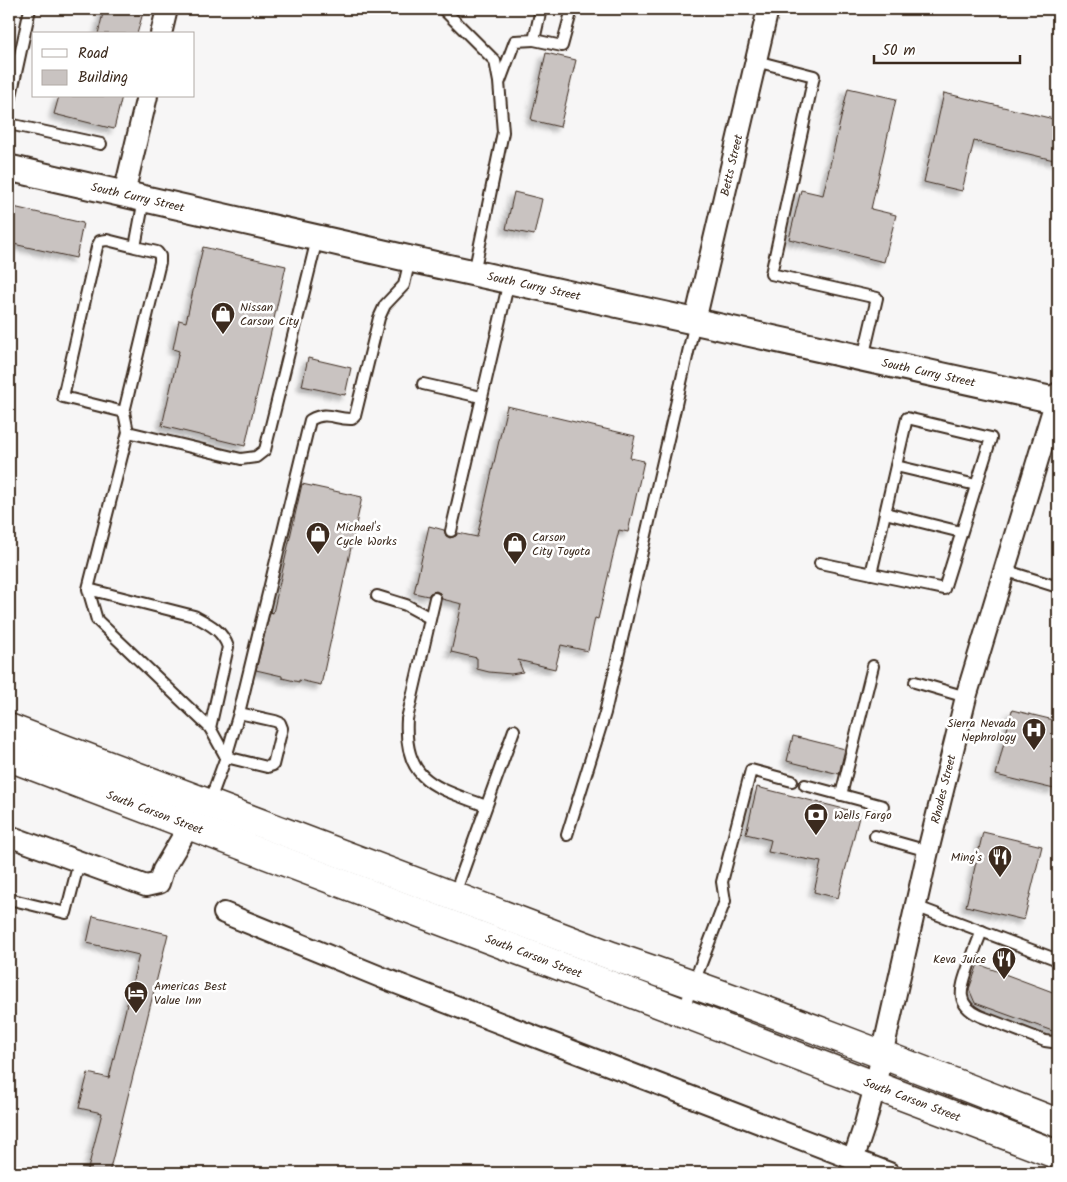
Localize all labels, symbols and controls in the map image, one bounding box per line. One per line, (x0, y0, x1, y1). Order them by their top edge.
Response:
legend (32, 32, 195, 98)
scale bar (874, 32, 1021, 64)
text: 50 m (882, 39, 916, 63)
text: Road (78, 42, 109, 66)
text: Building (78, 66, 128, 90)
street label: Betts Street (716, 132, 748, 198)
street label: South Curry Street (89, 178, 187, 218)
street label: South Curry Street (485, 267, 583, 306)
place label: Nissan Carson City (240, 298, 299, 331)
shop icon: Nissan Carson City (210, 301, 236, 335)
street label: South Curry Street (880, 354, 977, 393)
place label: Michael's Cycle Works (336, 518, 397, 551)
shop icon: Michael's Cycle Works (305, 521, 331, 555)
place label: Carson City Toyota (532, 528, 591, 561)
shop icon: Carson City Toyota (502, 531, 528, 565)
place label: Sierra Nevada Nephrology (947, 714, 1016, 747)
hospital icon: Sierra Nevada Nephrology (1021, 717, 1047, 751)
street label: Rhodes Street (926, 752, 962, 826)
street label: South Carson Street (103, 786, 206, 840)
bank icon: Wells Fargo (803, 802, 829, 836)
place label: Wells Fargo (834, 806, 892, 825)
restaurant icon: Ming's (987, 844, 1013, 878)
place label: Ming's (951, 848, 982, 867)
street label: South Carson Street (482, 929, 585, 984)
restaurant icon: Keva Juice (991, 946, 1017, 980)
place label: Keva Juice (933, 950, 987, 969)
place label: Americas Best Value Inn (154, 977, 227, 1010)
hotel icon: Americas Best Value Inn (123, 980, 149, 1014)
street label: South Carson Street (861, 1073, 964, 1127)

